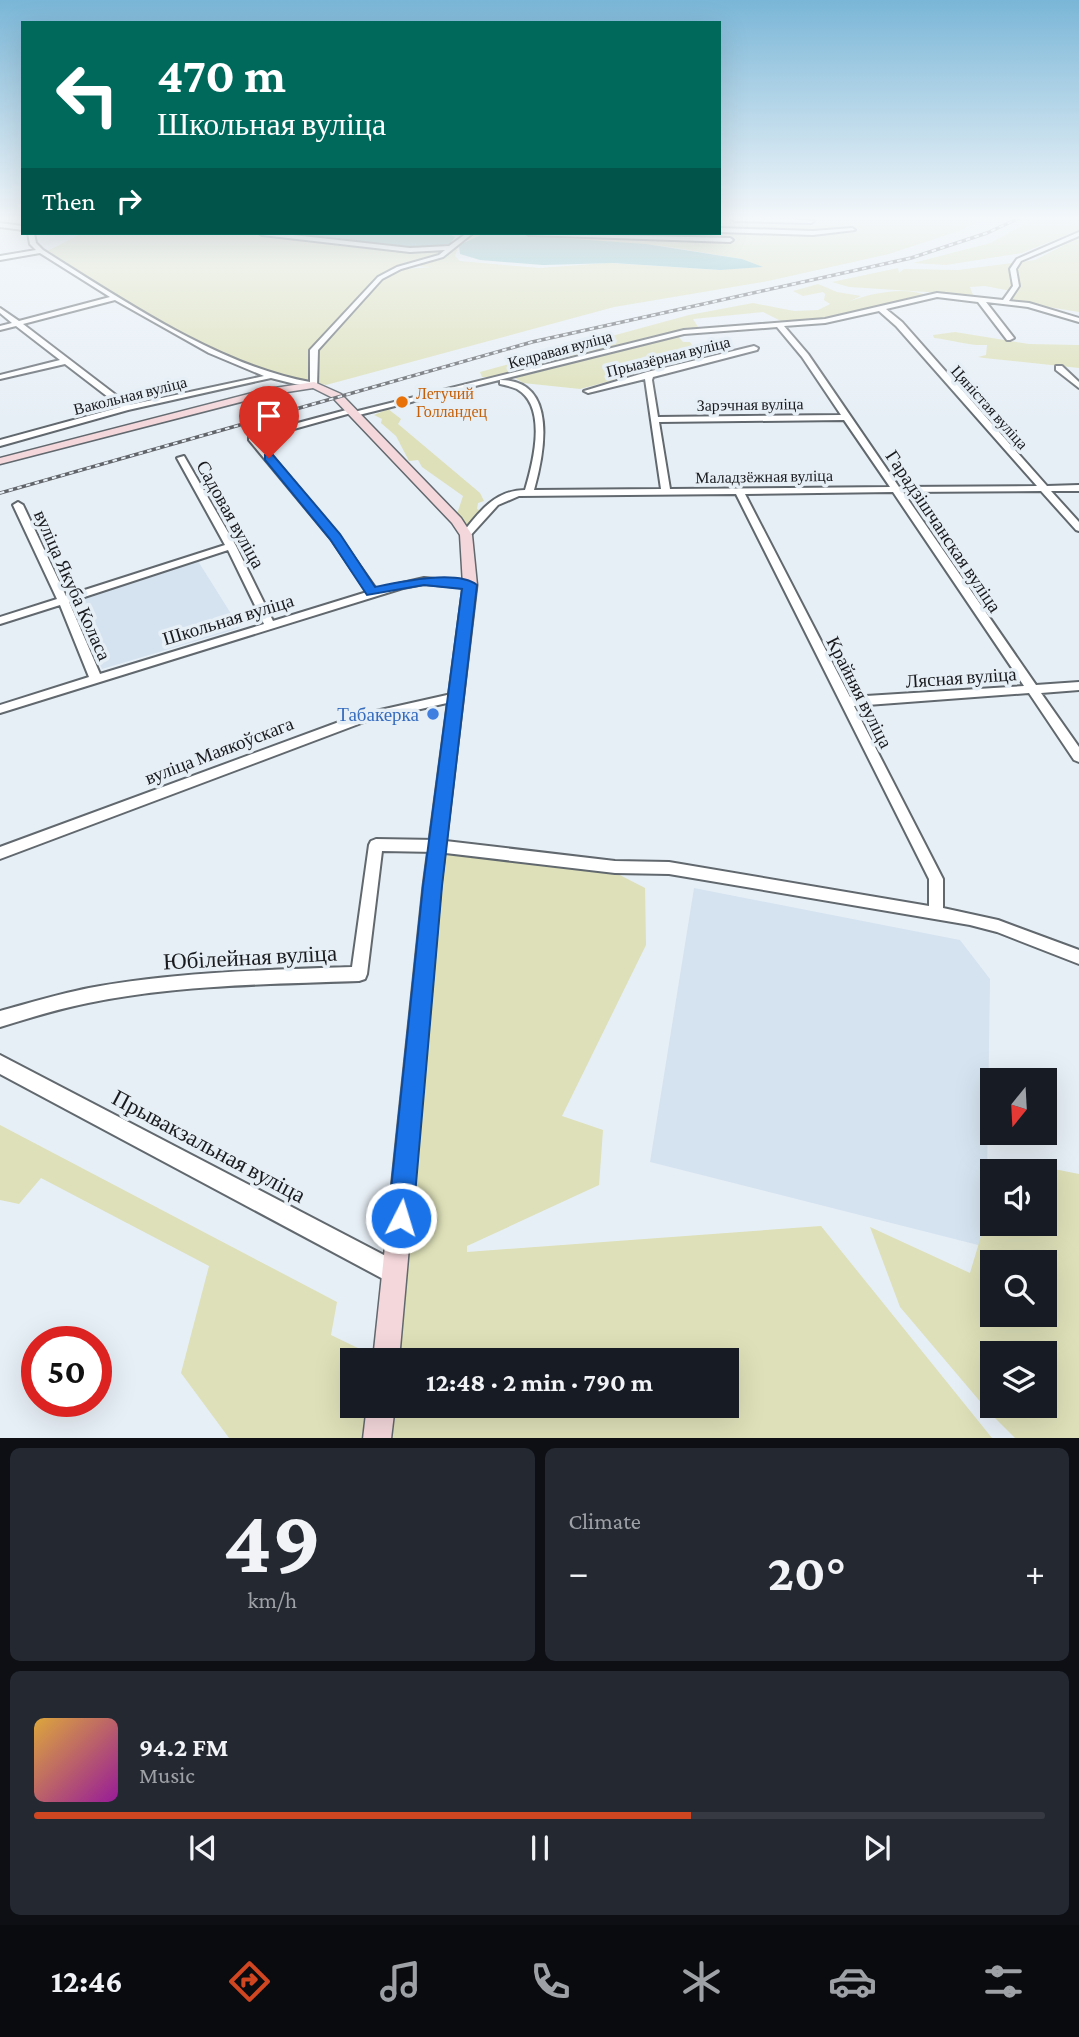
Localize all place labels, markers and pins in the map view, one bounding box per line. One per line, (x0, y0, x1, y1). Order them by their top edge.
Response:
place label: Летучий Голландец (416, 385, 488, 421)
pin (239, 386, 299, 458)
marker: Летучий Голландец (394, 394, 410, 410)
place label: Табакерка (337, 704, 420, 725)
marker: Табакерка (425, 706, 441, 722)

